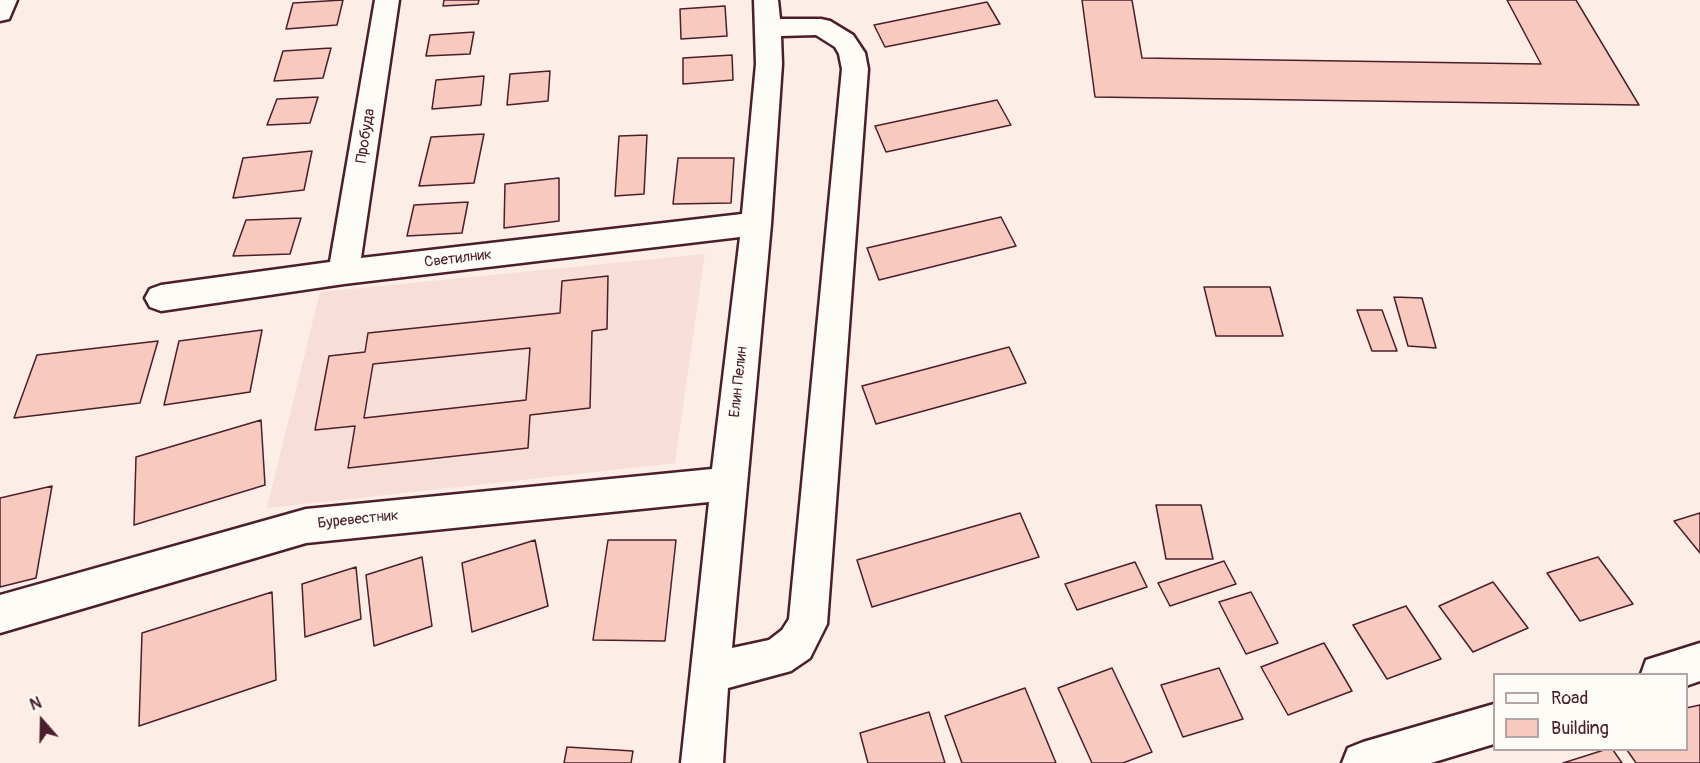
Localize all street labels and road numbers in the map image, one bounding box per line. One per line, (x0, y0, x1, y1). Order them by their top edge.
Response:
street label: Пробуда (353, 107, 379, 165)
street label: Светилник (423, 246, 493, 272)
street label: Елин Пелин (726, 345, 752, 419)
street label: Буревестник (317, 507, 399, 533)

